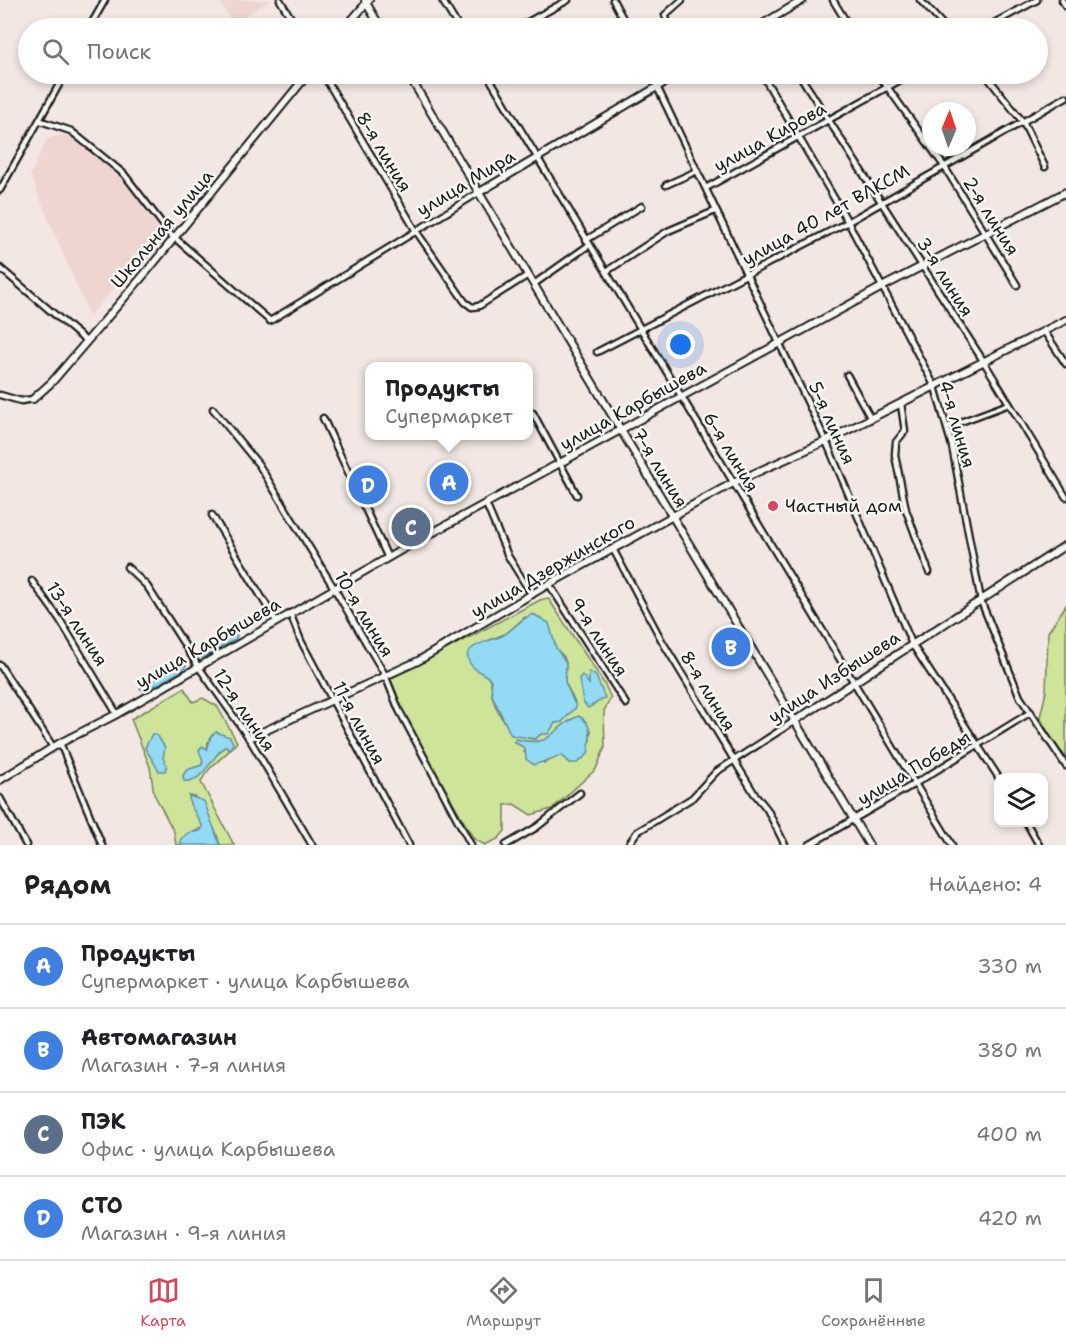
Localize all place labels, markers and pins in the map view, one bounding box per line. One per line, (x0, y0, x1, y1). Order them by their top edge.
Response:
pin: A (430, 460, 468, 504)
pin: D (348, 462, 388, 508)
place label: Частный дом (785, 494, 902, 518)
marker: Частный дом (766, 499, 780, 513)
pin: C (392, 504, 430, 550)
pin: B (712, 624, 750, 670)

